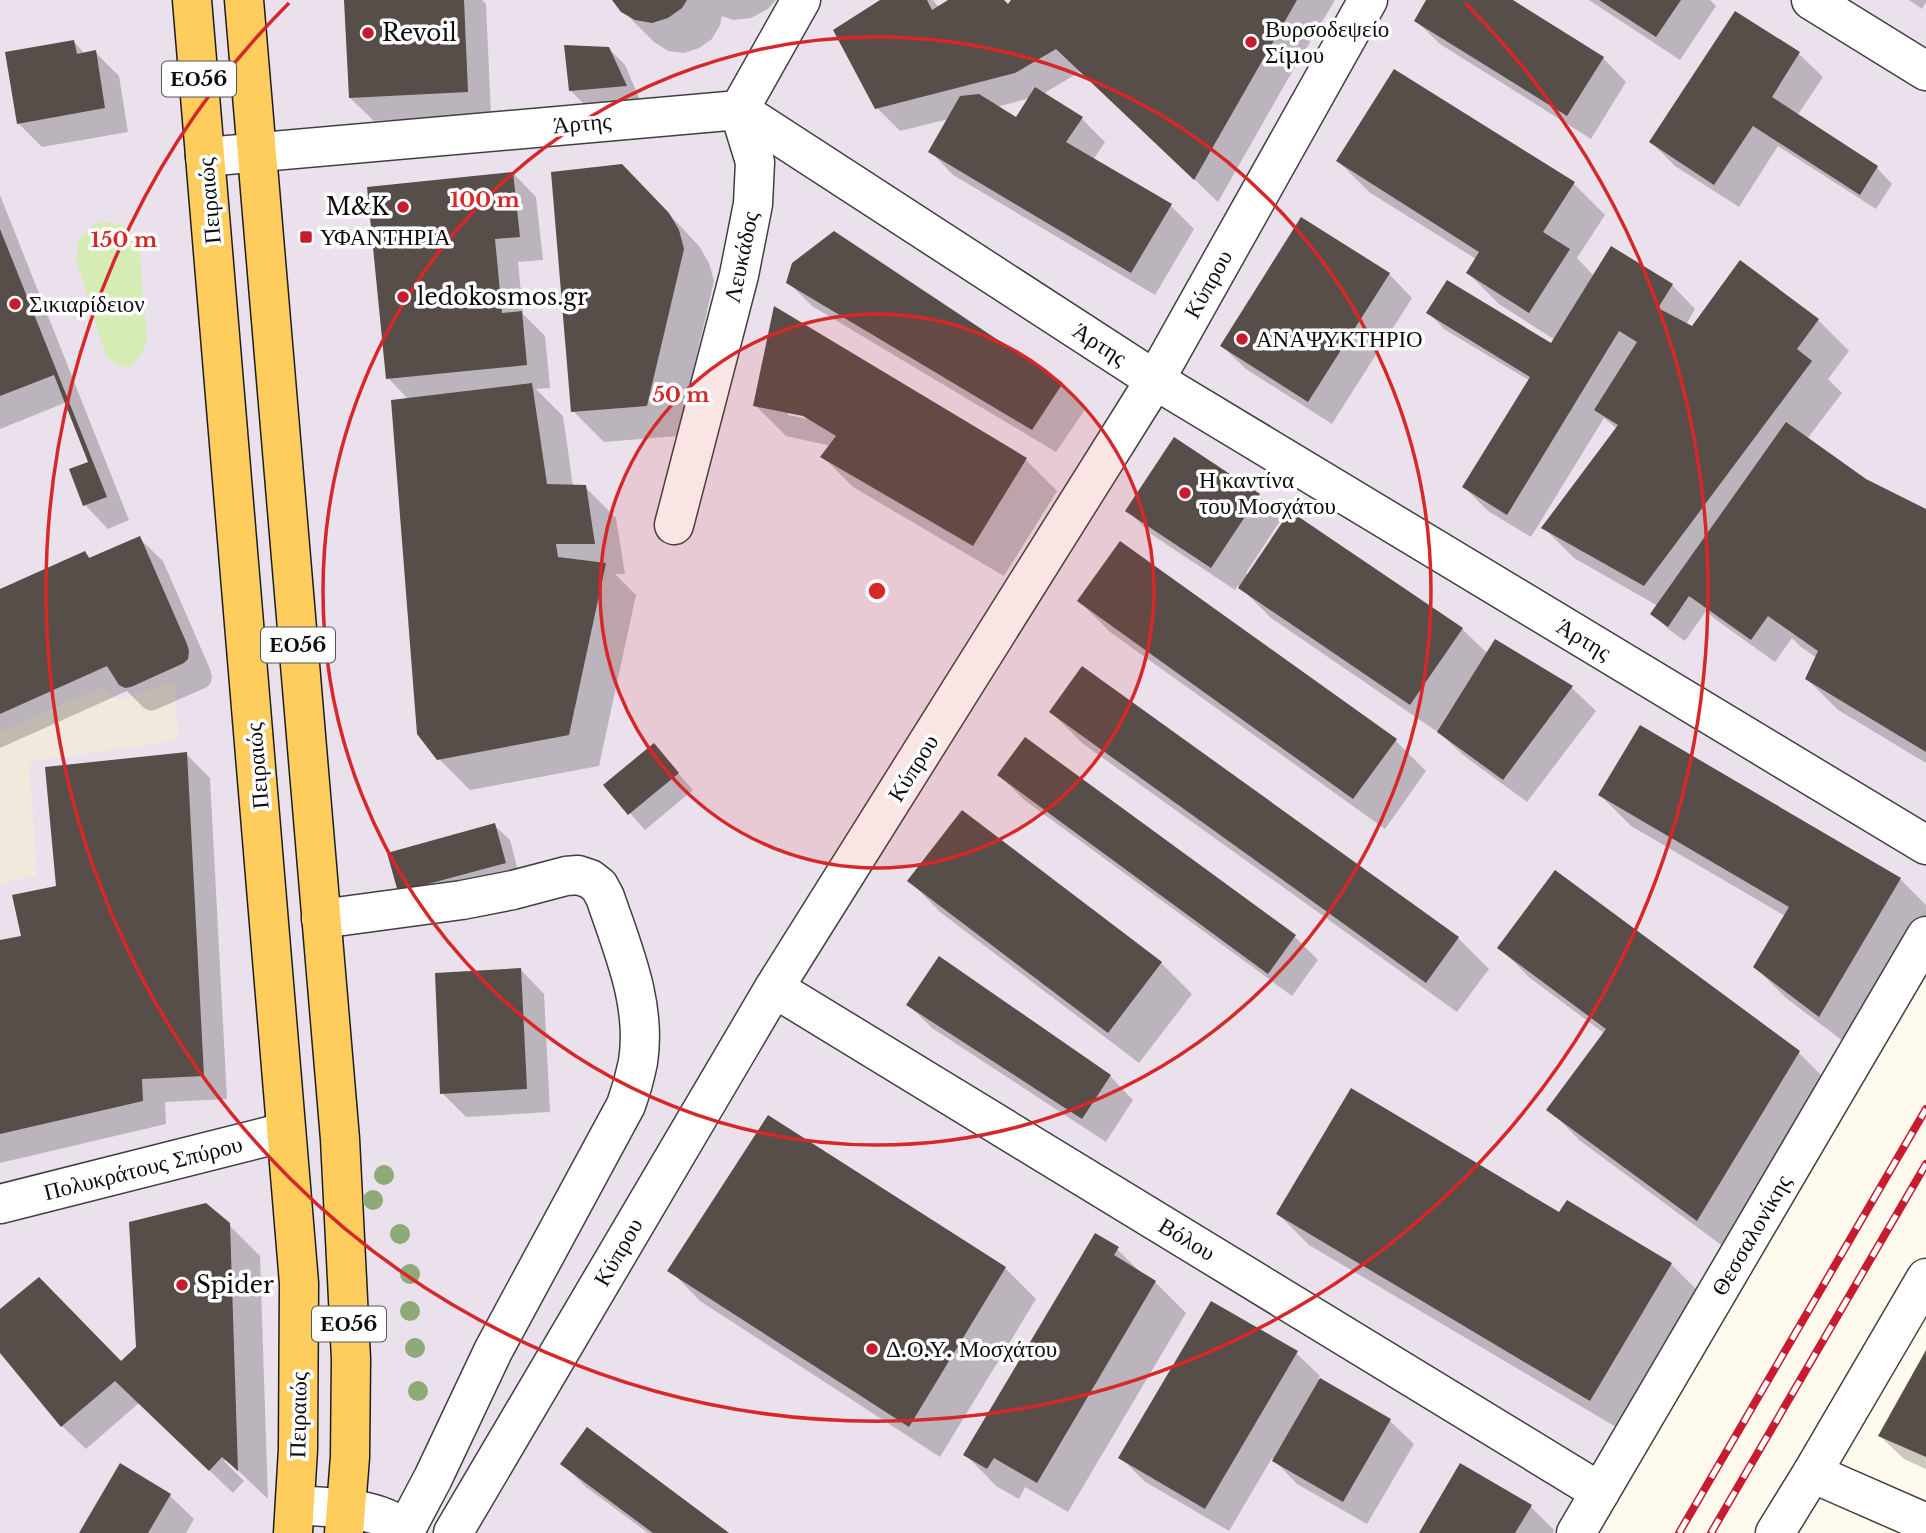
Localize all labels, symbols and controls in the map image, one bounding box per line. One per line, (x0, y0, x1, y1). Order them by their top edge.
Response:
place label: Βυρσοδεψείο Σίμου (1265, 15, 1389, 69)
place label: Revoil (382, 19, 457, 47)
marker: Revoil (360, 25, 376, 41)
marker: Βυρσοδεψείο Σίμου (1243, 34, 1259, 50)
road number: ΕΟ56 (162, 62, 236, 96)
street label: Άρτης (552, 107, 612, 139)
street label: Πειραιώς (191, 157, 227, 245)
text: 100 m (450, 187, 520, 213)
place label: M&K (326, 193, 390, 221)
marker: M&K (395, 199, 411, 215)
street label: Λευκάδος (718, 209, 764, 305)
place label: ΥΦΑΝΤΗΡΙΑ (320, 223, 451, 251)
text: 150 m (91, 227, 157, 253)
marker: ΥΦΑΝΤΗΡΙΑ (298, 229, 314, 245)
street label: Κύπρου (1178, 245, 1238, 323)
place label: ledokosmos.gr (417, 283, 588, 311)
marker: ledokosmos.gr (395, 289, 411, 305)
place label: Σικιαρίδειον (29, 290, 145, 318)
marker: Σικιαρίδειον (7, 296, 23, 312)
street label: Άρτης (1068, 316, 1132, 372)
place label: ΑΝΑΨΥΚΤΗΡΙΟ (1256, 325, 1423, 353)
marker: ΑΝΑΨΥΚΤΗΡΙΟ (1234, 331, 1250, 347)
text: 50 m (652, 382, 710, 408)
place label: Η καντίνα του Μοσχάτου (1199, 466, 1336, 520)
marker: Η καντίνα του Μοσχάτου (1177, 485, 1193, 501)
centre of rings (865, 579, 889, 603)
street label: Άρτης (1552, 612, 1616, 666)
road number: ΕΟ56 (261, 628, 335, 662)
street label: Πειραιώς (239, 722, 275, 810)
street label: Κύπρου (882, 729, 944, 807)
street label: Πολυκράτους Σπύρου (41, 1130, 245, 1206)
street label: Θεσσαλονίκης (1705, 1170, 1797, 1300)
street label: Βόλου (1154, 1211, 1220, 1267)
street label: Κύπρου (587, 1213, 649, 1291)
place label: Spider (196, 1271, 274, 1299)
marker: Spider (174, 1277, 190, 1293)
road number: ΕΟ56 (312, 1306, 386, 1342)
place label: Δ.Ο.Υ. Μοσχάτου (886, 1335, 1057, 1363)
marker: Δ.Ο.Υ. Μοσχάτου (864, 1341, 880, 1357)
street label: Πειραιώς (283, 1372, 313, 1458)

